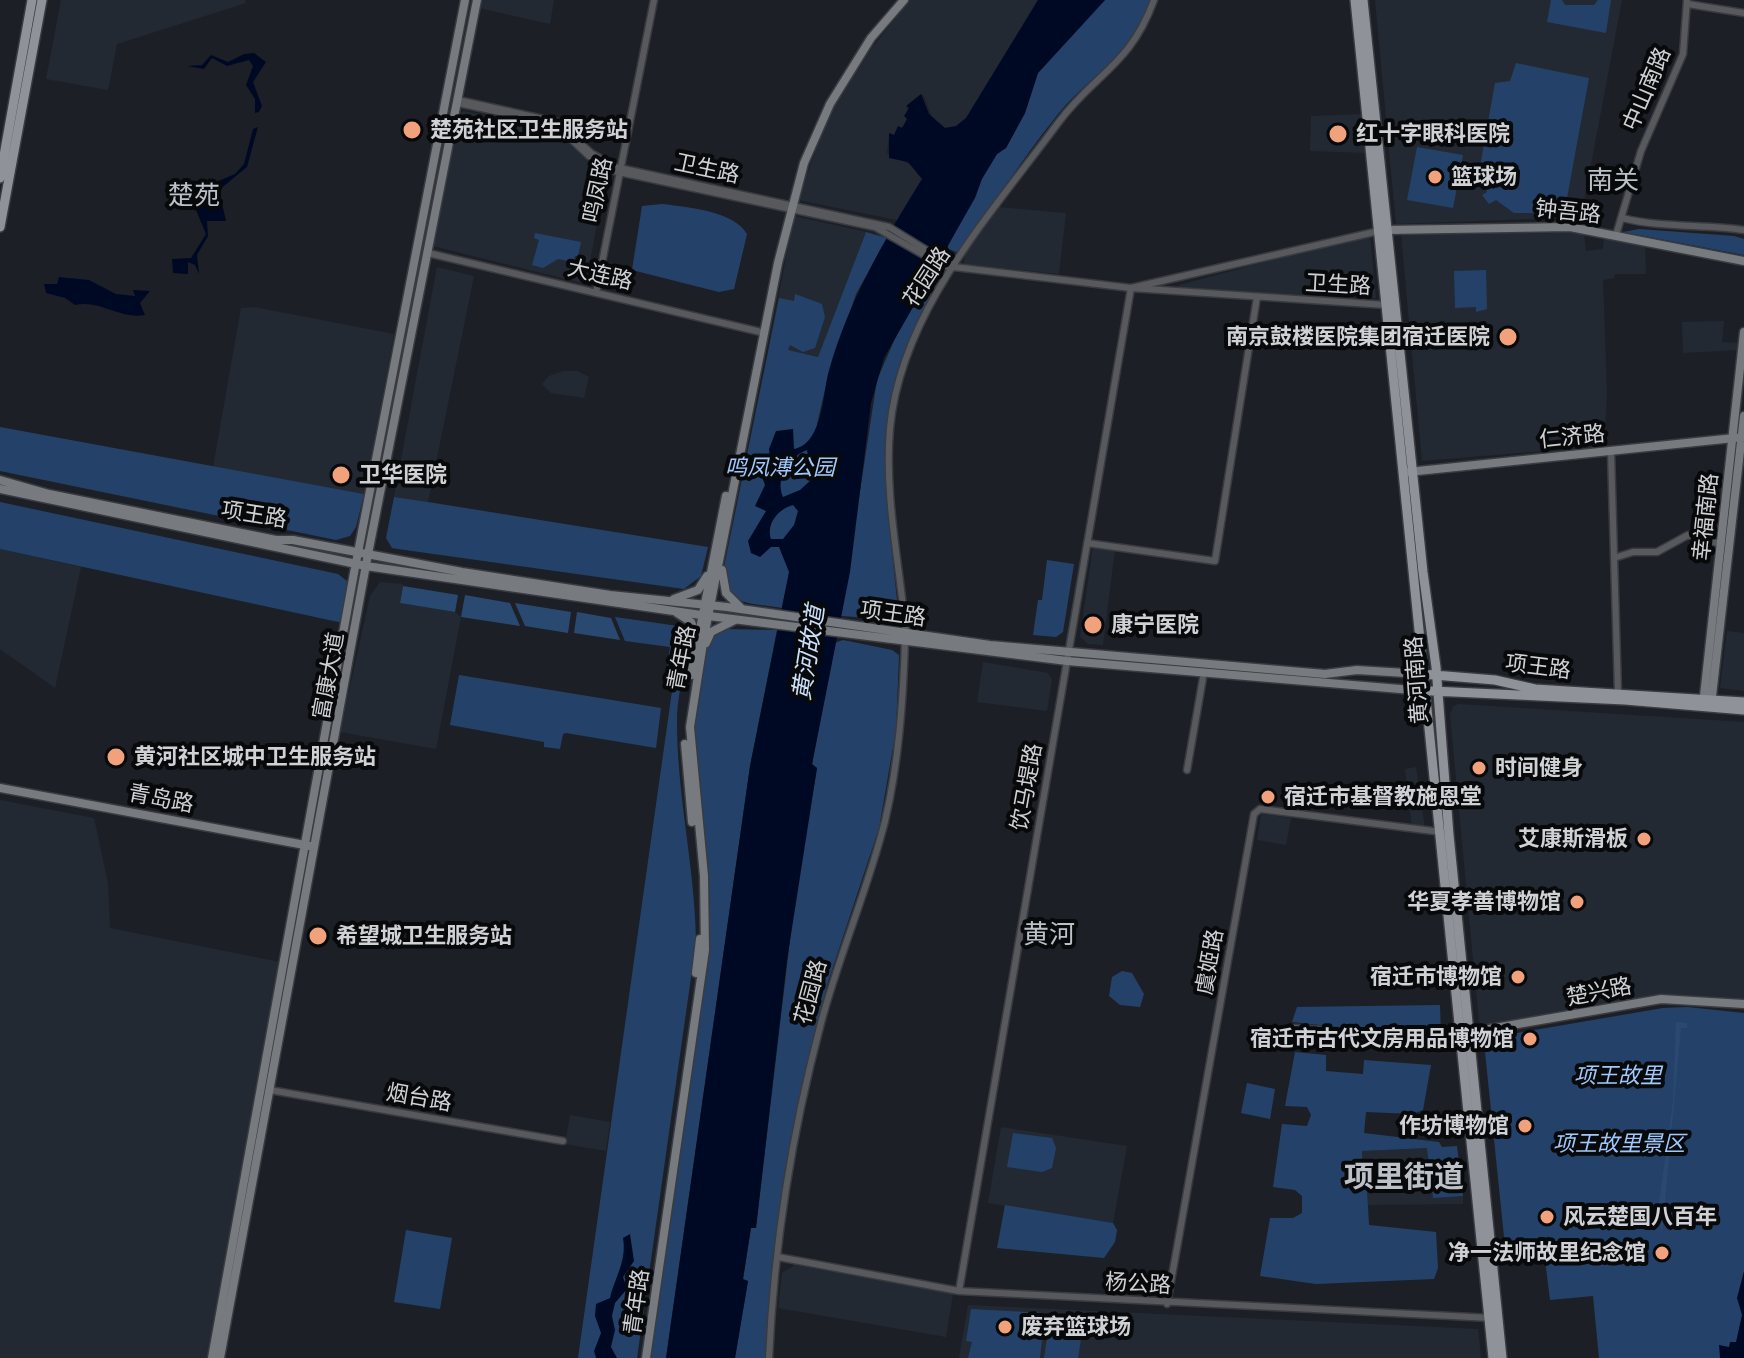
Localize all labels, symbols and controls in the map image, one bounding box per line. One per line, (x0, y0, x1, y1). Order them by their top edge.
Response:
street label: 中山南路 (1618, 43, 1676, 135)
place label: 楚苑社区卫生服务站 (430, 117, 628, 143)
marker: 楚苑社区卫生服务站 (401, 119, 423, 141)
place label: 红十字眼科医院 (1356, 121, 1510, 147)
marker: 红十字眼科医院 (1327, 123, 1349, 145)
street label: 卫生路 (672, 149, 742, 189)
street label: 鸣凤路 (578, 155, 618, 225)
place label: 篮球场 (1451, 164, 1517, 190)
district label: 南关 (1587, 165, 1639, 197)
marker: 篮球场 (1426, 168, 1444, 186)
district label: 楚苑 (168, 180, 220, 212)
street label: 钟吾路 (1534, 195, 1602, 229)
street label: 花园路 (898, 242, 956, 312)
street label: 大连路 (565, 255, 635, 295)
street label: 卫生路 (1304, 270, 1372, 300)
place label: 南京鼓楼医院集团宿迁医院 (1226, 324, 1490, 350)
marker: 南京鼓楼医院集团宿迁医院 (1497, 326, 1519, 348)
street label: 仁济路 (1538, 420, 1606, 454)
park label: 鸣凤溥公园 (725, 455, 835, 481)
place label: 卫华医院 (359, 462, 447, 488)
marker: 卫华医院 (330, 464, 352, 486)
street label: 幸福南路 (1688, 472, 1724, 562)
street label: 项王路 (219, 497, 289, 533)
street label: 项王路 (858, 596, 928, 632)
water label: 黄河故道 (787, 603, 831, 703)
place label: 康宁医院 (1111, 612, 1199, 638)
marker: 康宁医院 (1082, 614, 1104, 636)
street label: 青年路 (663, 623, 701, 693)
street label: 富康大道 (308, 630, 350, 722)
street label: 黄河南路 (1401, 635, 1433, 725)
street label: 项王路 (1504, 650, 1572, 684)
street label: 饮马堤路 (1006, 741, 1048, 833)
place label: 黄河社区城中卫生服务站 (134, 744, 376, 770)
marker: 黄河社区城中卫生服务站 (105, 746, 127, 768)
place label: 时间健身 (1495, 755, 1583, 781)
marker: 时间健身 (1470, 759, 1488, 777)
street label: 青岛路 (126, 780, 196, 818)
place label: 宿迁市基督教施恩堂 (1284, 784, 1482, 810)
marker: 宿迁市基督教施恩堂 (1259, 788, 1277, 806)
place label: 艾康斯滑板 (1518, 826, 1628, 852)
marker: 艾康斯滑板 (1635, 830, 1653, 848)
place label: 华夏孝善博物馆 (1407, 889, 1561, 915)
marker: 华夏孝善博物馆 (1568, 893, 1586, 911)
district label: 黄河 (1023, 919, 1075, 951)
place label: 希望城卫生服务站 (336, 923, 512, 949)
marker: 希望城卫生服务站 (307, 925, 329, 947)
street label: 虞姬路 (1191, 927, 1229, 997)
street label: 花园路 (790, 957, 832, 1027)
place label: 宿迁市博物馆 (1370, 964, 1502, 990)
marker: 宿迁市博物馆 (1509, 968, 1527, 986)
street label: 楚兴路 (1564, 973, 1634, 1011)
place label: 宿迁市古代文房用品博物馆 (1250, 1026, 1514, 1052)
marker: 宿迁市古代文房用品博物馆 (1521, 1030, 1539, 1048)
park label: 项王故里 (1574, 1063, 1662, 1089)
street label: 烟台路 (384, 1079, 454, 1117)
place label: 作坊博物馆 (1399, 1113, 1509, 1139)
marker: 作坊博物馆 (1516, 1117, 1534, 1135)
park label: 项王故里景区 (1553, 1131, 1685, 1157)
district label: 项里街道 (1344, 1160, 1464, 1196)
place label: 风云楚国八百年 (1563, 1204, 1717, 1230)
marker: 风云楚国八百年 (1538, 1208, 1556, 1226)
place label: 净一法师故里纪念馆 (1448, 1240, 1646, 1266)
marker: 净一法师故里纪念馆 (1653, 1244, 1671, 1262)
street label: 青年路 (619, 1267, 655, 1337)
street label: 杨公路 (1104, 1269, 1172, 1299)
place label: 废弃篮球场 (1021, 1314, 1131, 1340)
marker: 废弃篮球场 (996, 1318, 1014, 1336)

